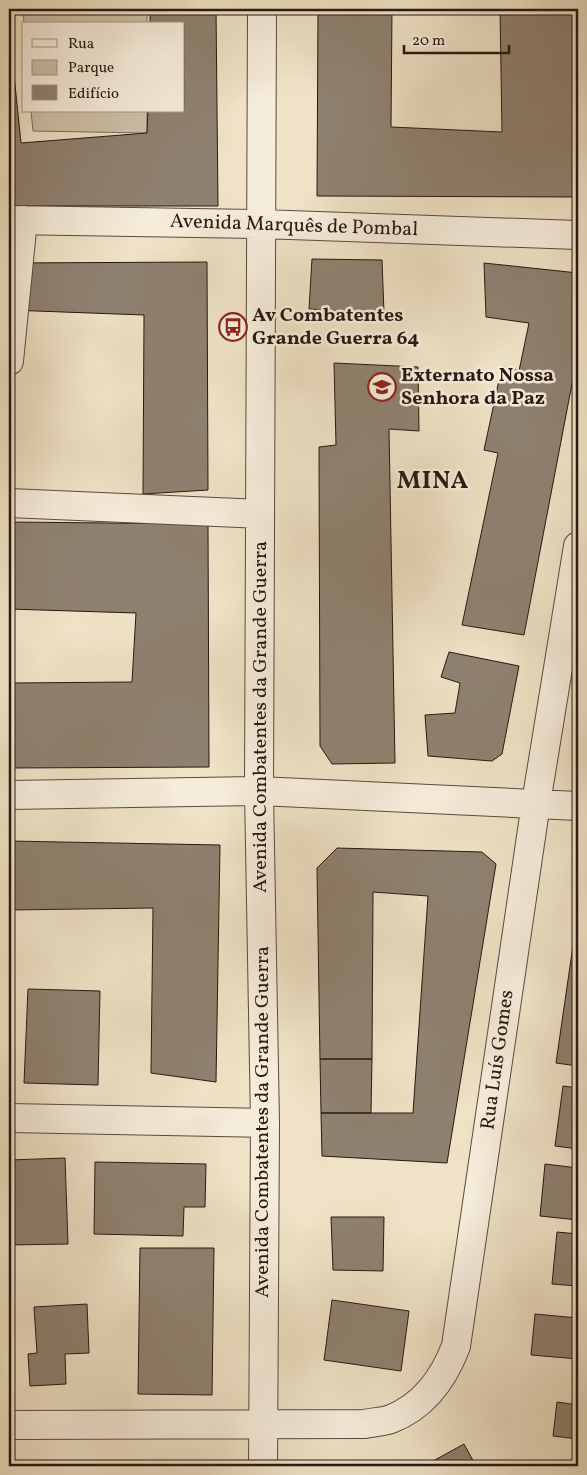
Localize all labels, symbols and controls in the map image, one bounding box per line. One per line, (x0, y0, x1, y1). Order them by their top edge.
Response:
legend (22, 22, 185, 112)
scale bar (404, 22, 510, 54)
text: 20 m (412, 31, 445, 52)
text: Rua (68, 34, 94, 55)
text: Parque (68, 58, 114, 79)
text: Edifício (68, 84, 119, 105)
street label: Avenida Marquês de Pombal (169, 208, 419, 244)
place label: Av Combatentes Grande Guerra 64 (252, 302, 419, 353)
bus stop icon: Av Combatentes Grande Guerra 64 (218, 312, 248, 342)
place label: Externato Nossa Senhora da Paz (401, 362, 554, 413)
school or university icon: Externato Nossa Senhora da Paz (367, 372, 397, 402)
district label: MINA (397, 464, 469, 499)
street label: Avenida Combatentes da Grande Guerra (247, 541, 275, 893)
street label: Avenida Combatentes da Grande Guerra (249, 946, 277, 1298)
street label: Rua Luís Gomes (474, 988, 522, 1132)

